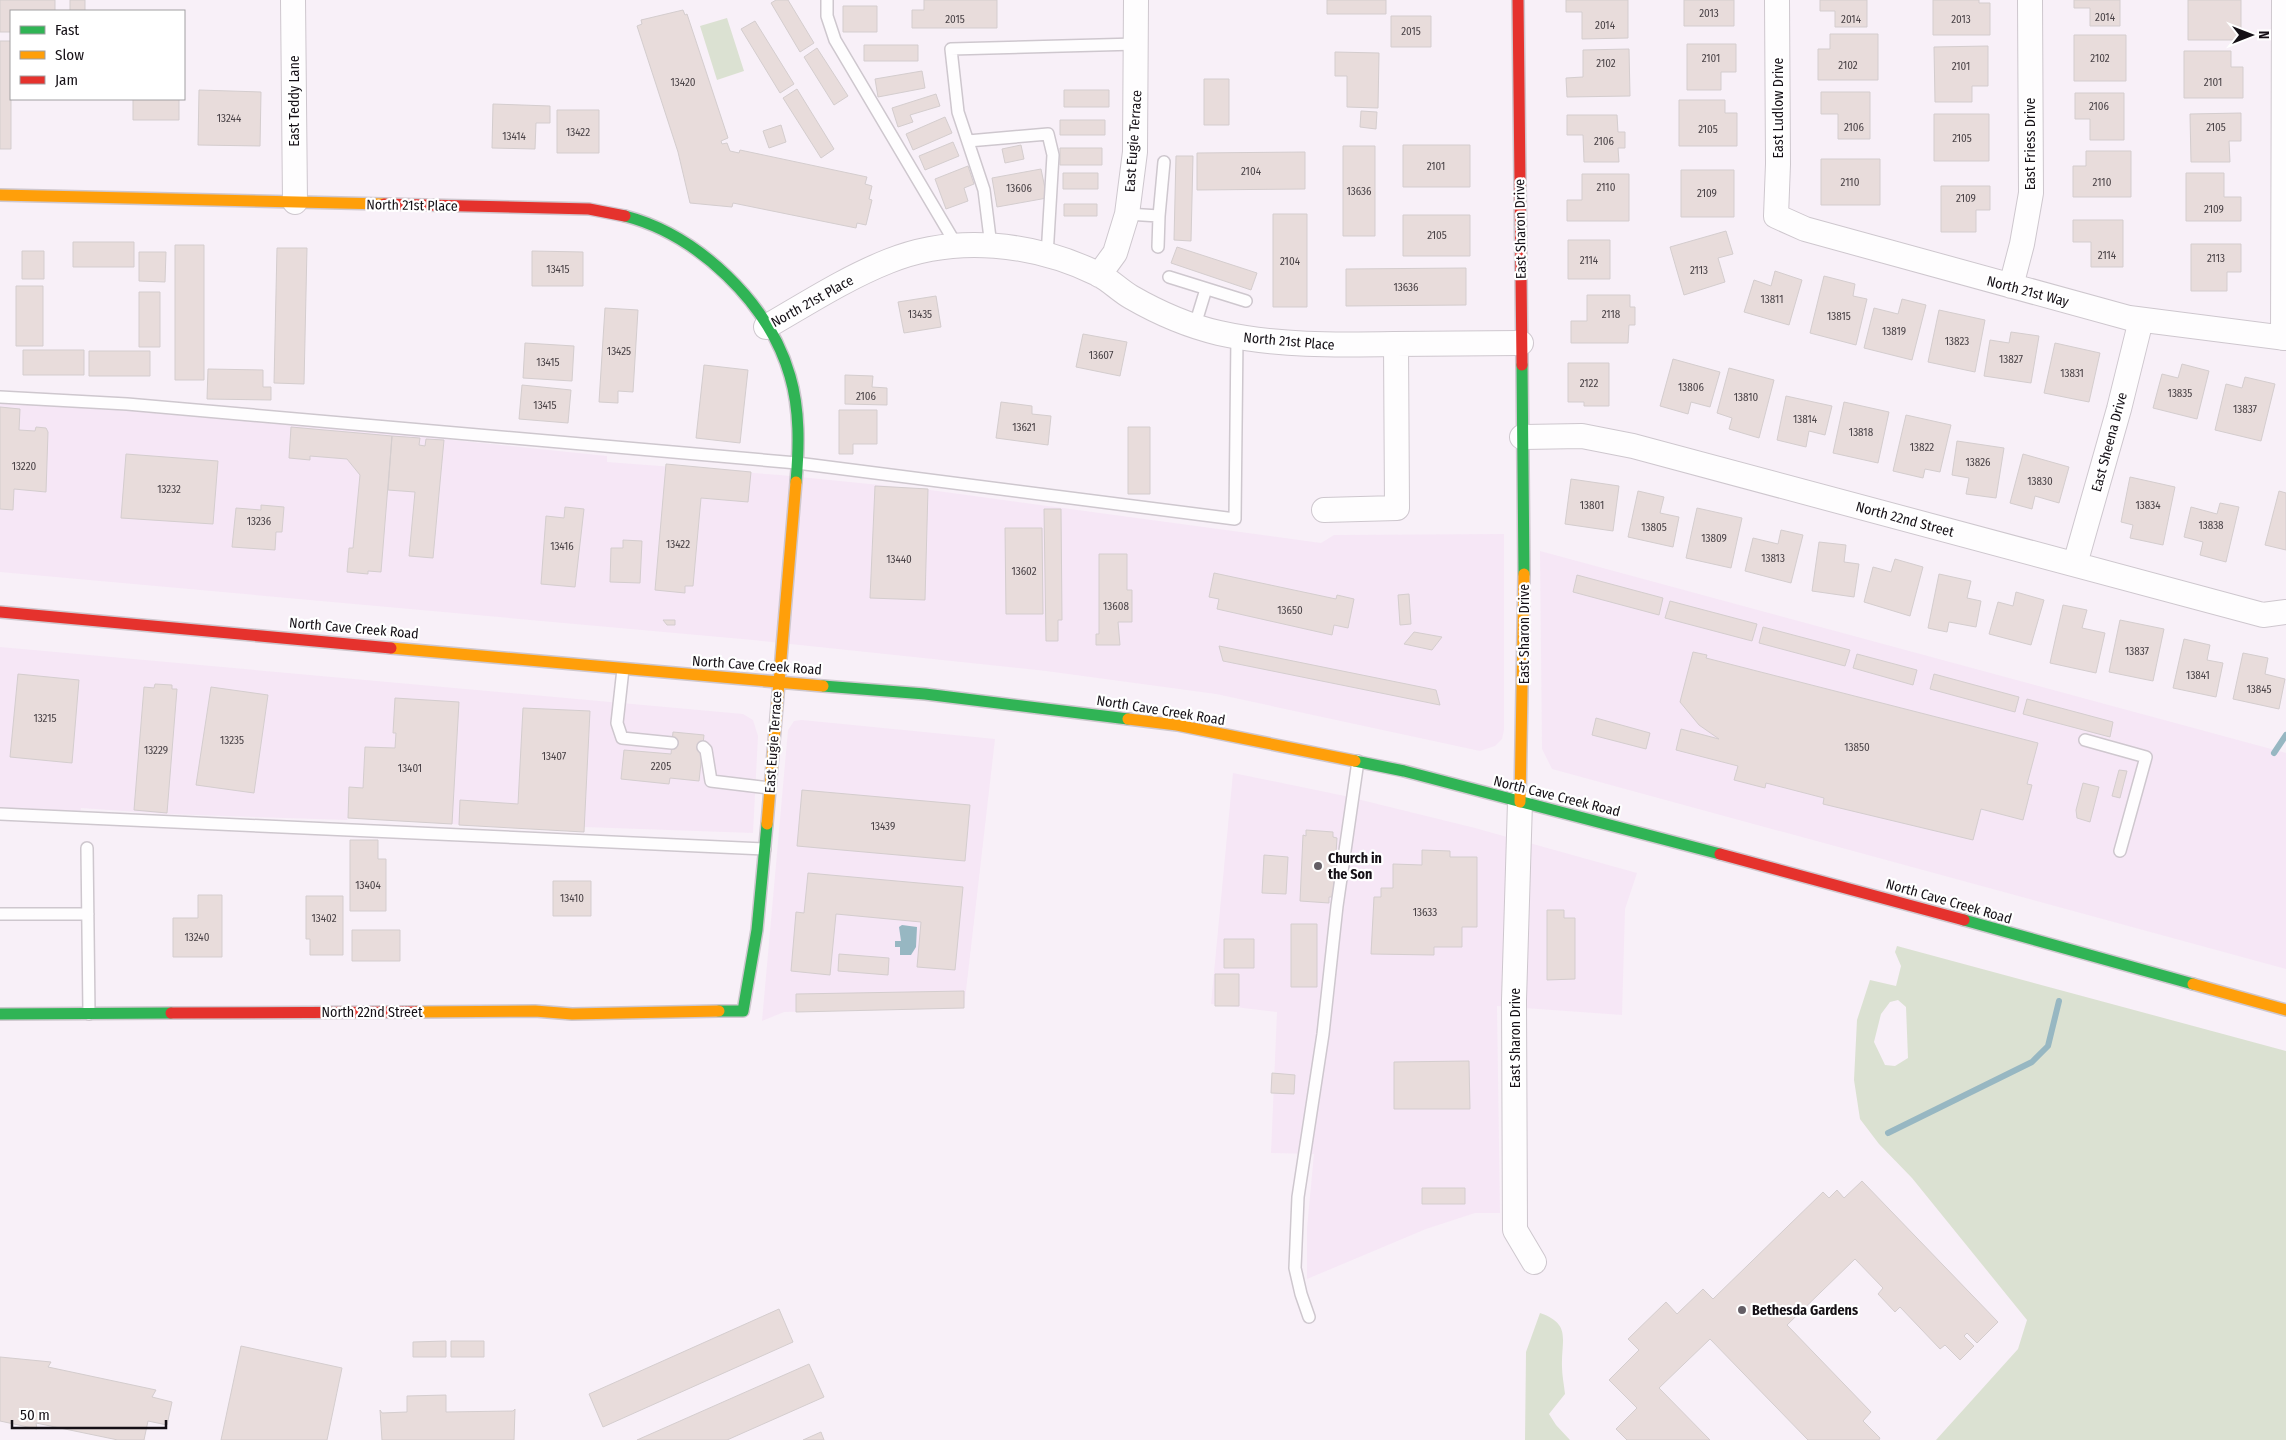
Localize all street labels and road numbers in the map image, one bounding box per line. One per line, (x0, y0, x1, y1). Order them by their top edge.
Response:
street label: East Teddy Lane (286, 55, 303, 147)
street label: East Ludlow Drive (1770, 57, 1787, 158)
street label: East Eugie Terrace (1121, 89, 1146, 193)
street label: East Friess Drive (2022, 98, 2039, 190)
street label: East Sharon Drive (1511, 179, 1530, 279)
street label: North 21st Place (366, 196, 458, 215)
street label: North 21st Place (768, 272, 856, 331)
street label: North 21st Way (1985, 272, 2071, 311)
street label: North 21st Place (1243, 329, 1335, 354)
street label: East Sheena Drive (2088, 390, 2131, 494)
street label: North 22nd Street (1854, 498, 1956, 541)
street label: East Sharon Drive (1516, 584, 1533, 684)
street label: North Cave Creek Road (288, 614, 419, 643)
street label: North Cave Creek Road (691, 652, 822, 679)
street label: East Eugie Terrace (761, 690, 786, 794)
street label: North Cave Creek Road (1095, 692, 1226, 729)
street label: North Cave Creek Road (1492, 773, 1622, 820)
street label: North Cave Creek Road (1884, 875, 2014, 928)
street label: East Sharon Drive (1507, 988, 1524, 1088)
street label: North 22nd Street (322, 1004, 423, 1021)

